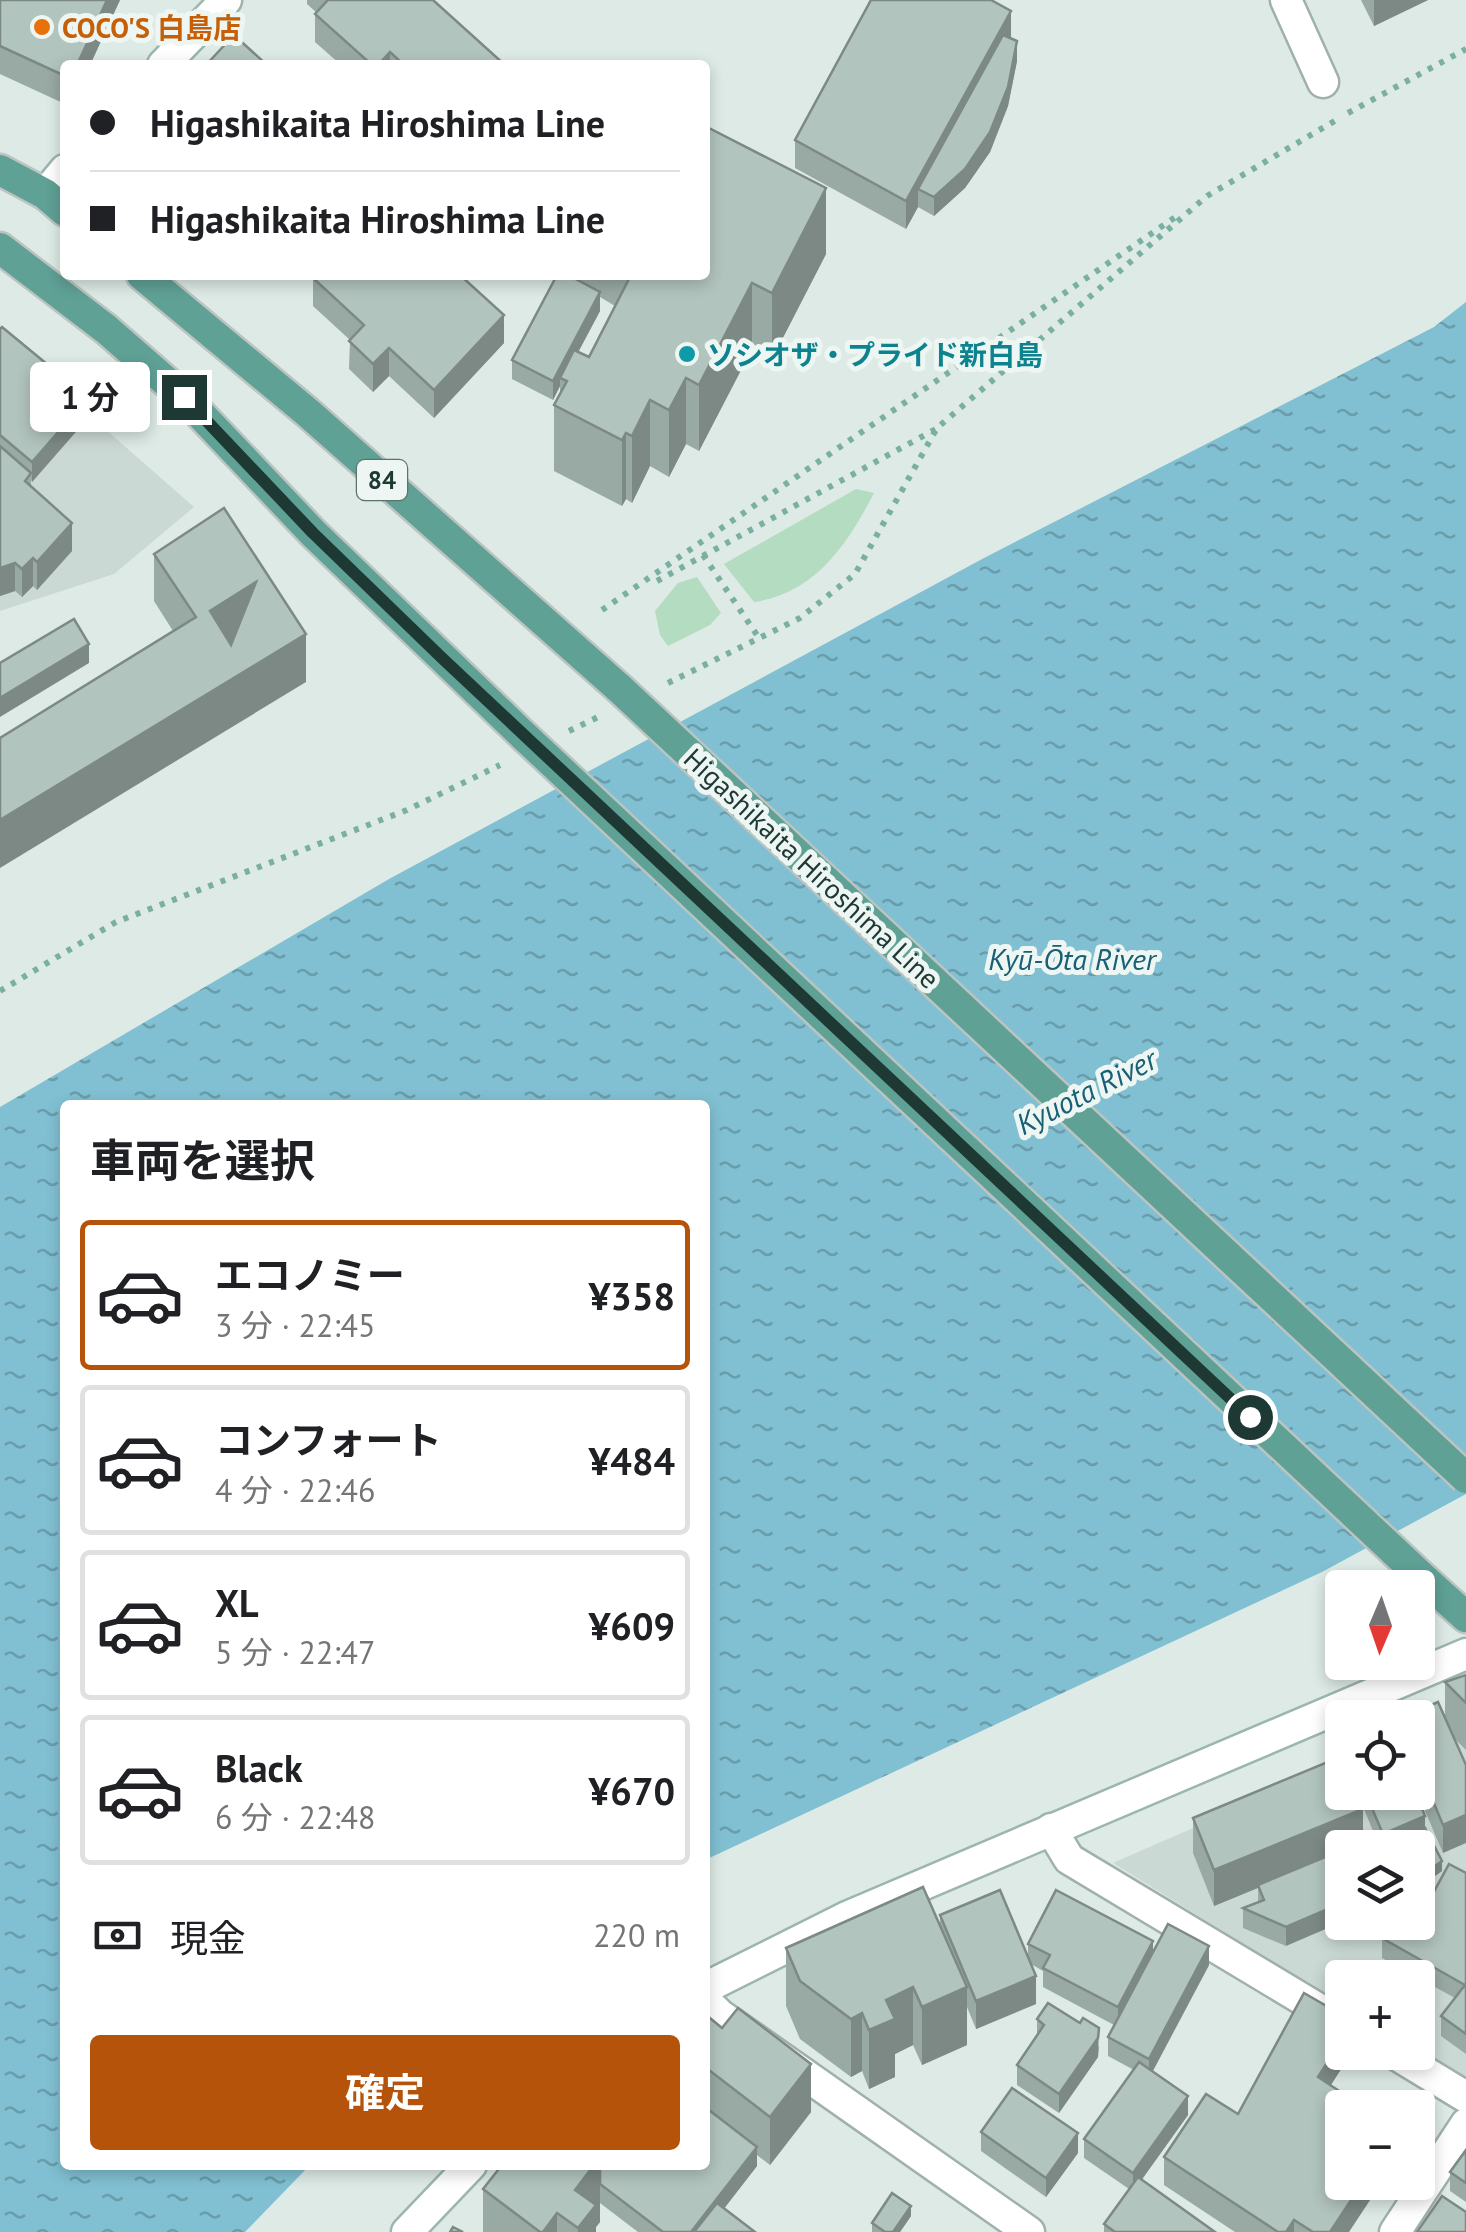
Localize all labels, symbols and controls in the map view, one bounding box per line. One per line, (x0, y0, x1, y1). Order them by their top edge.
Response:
place label: COCO'S 白島店 (62, 9, 241, 46)
marker: COCO'S 白島店 (31, 16, 53, 38)
text: Higashikaita Hiroshima Line (150, 98, 605, 147)
text: Higashikaita Hiroshima Line (150, 194, 605, 243)
place label: ソシオザ・プライド新白島 (707, 336, 1043, 373)
marker: ソシオザ・プライド新白島 (676, 343, 698, 365)
callout: 1 分 (29, 362, 149, 432)
route end (162, 375, 207, 420)
text: 1 分 (61, 376, 119, 418)
road number: 84 (357, 460, 407, 500)
street label: Higashikaita Hiroshima Line (676, 740, 948, 996)
water label: Kyū-Ōta River (988, 939, 1158, 978)
water label: Kyuota River (1009, 1038, 1165, 1143)
text: 車両を選択 (90, 1131, 315, 1189)
icon: car (95, 1250, 185, 1340)
text: エコノミー (215, 1250, 405, 1299)
text: ¥358 (589, 1271, 675, 1320)
text: 3 分 · 22:45 (215, 1304, 375, 1346)
route start (1228, 1395, 1273, 1440)
icon: car (95, 1415, 185, 1505)
text: コンフォート (215, 1415, 442, 1464)
text: ¥484 (589, 1436, 675, 1485)
text: 4 分 · 22:46 (215, 1469, 375, 1511)
north arrow (1325, 1570, 1435, 1680)
map controls (1325, 1570, 1435, 2200)
text: XL (215, 1578, 259, 1627)
icon: car (95, 1580, 185, 1670)
text: ¥609 (589, 1601, 675, 1650)
text: 5 分 · 22:47 (215, 1631, 375, 1673)
button: locate (1325, 1700, 1435, 1810)
text: Black (215, 1743, 303, 1792)
icon: car (95, 1745, 185, 1835)
text: ¥670 (589, 1766, 675, 1815)
text: 6 分 · 22:48 (215, 1796, 375, 1838)
button: layers (1325, 1830, 1435, 1940)
icon: cash (90, 1908, 145, 1963)
text: 現金 (170, 1913, 246, 1962)
text: 220 m (593, 1914, 680, 1956)
button: + (1325, 1960, 1435, 2070)
button: 確定 (90, 2035, 680, 2150)
button: − (1325, 2090, 1435, 2200)

